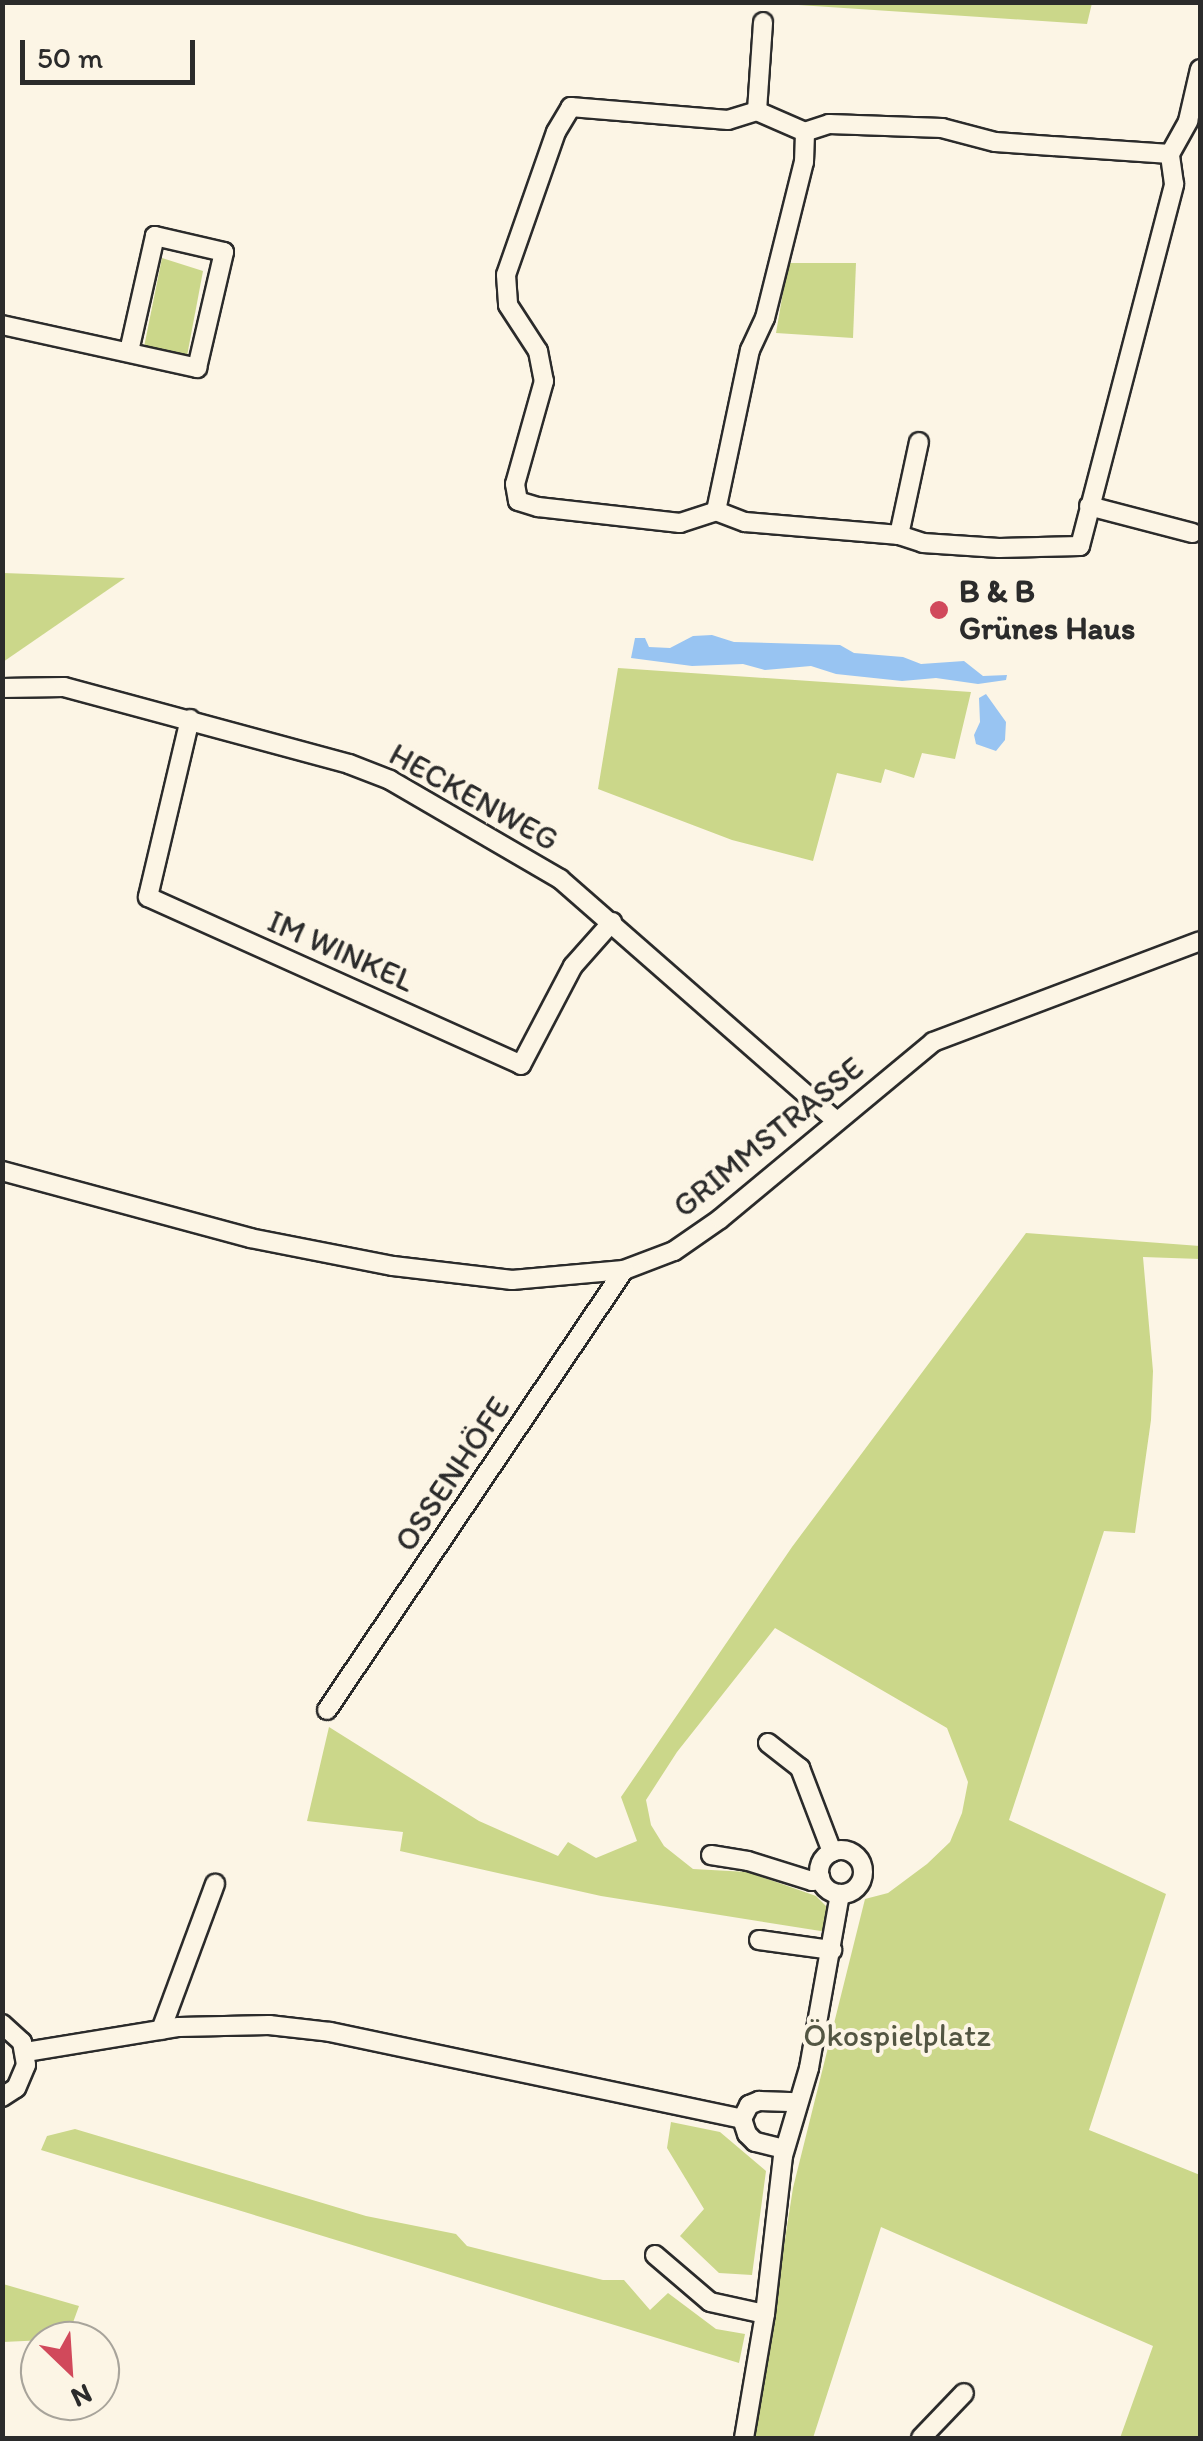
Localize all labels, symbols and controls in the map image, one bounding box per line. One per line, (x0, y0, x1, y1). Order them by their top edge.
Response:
scale bar (25, 20, 200, 82)
text: 50 m (37, 39, 103, 76)
place label: B & B Grünes Haus (959, 573, 1136, 648)
marker: B & B Grünes Haus (928, 599, 950, 621)
street label: HECKENWEG (383, 735, 565, 859)
street label: IM WINKEL (260, 901, 422, 1001)
street label: GRIMMSTRASSE (665, 1049, 871, 1225)
street label: OSSENHÖFE (386, 1389, 518, 1559)
park label: Ökospielplatz (803, 2016, 991, 2054)
north arrow (20, 2321, 120, 2421)
text: N (66, 2377, 98, 2416)

